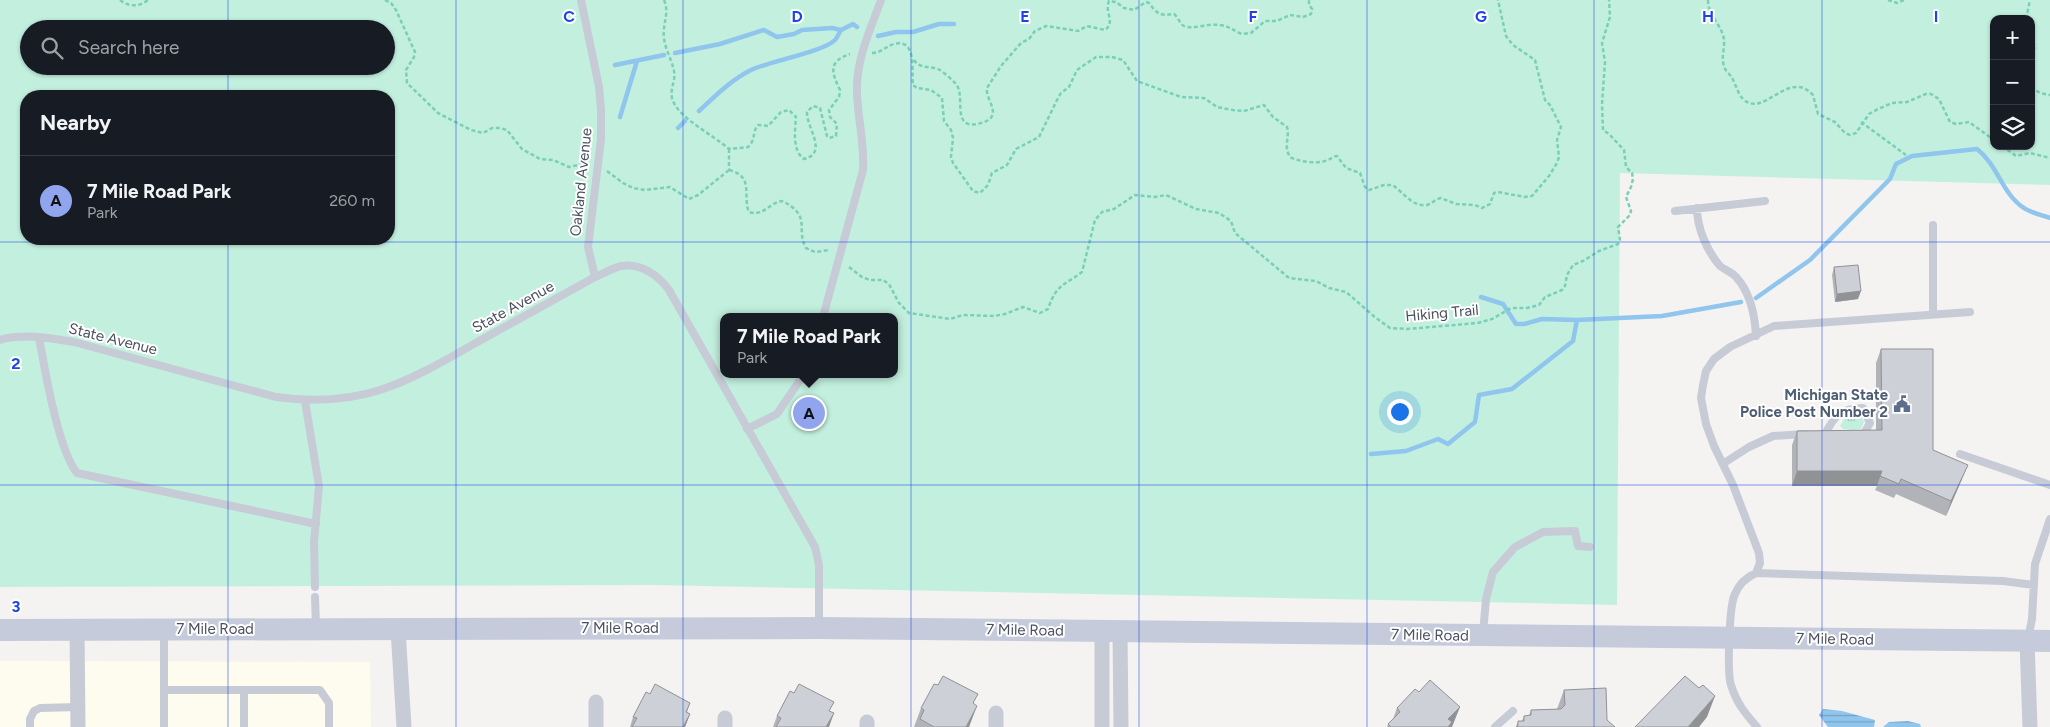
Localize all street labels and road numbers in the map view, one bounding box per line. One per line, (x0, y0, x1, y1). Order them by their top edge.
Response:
street label: Oakland Avenue (566, 127, 596, 237)
street label: State Avenue (469, 277, 557, 337)
street label: Hiking Trail (1405, 301, 1479, 325)
street label: State Avenue (67, 319, 159, 359)
street label: 7 Mile Road (581, 619, 659, 637)
street label: 7 Mile Road (176, 620, 254, 638)
street label: 7 Mile Road (986, 620, 1064, 640)
street label: 7 Mile Road (1391, 625, 1469, 645)
street label: 7 Mile Road (1796, 629, 1874, 649)

